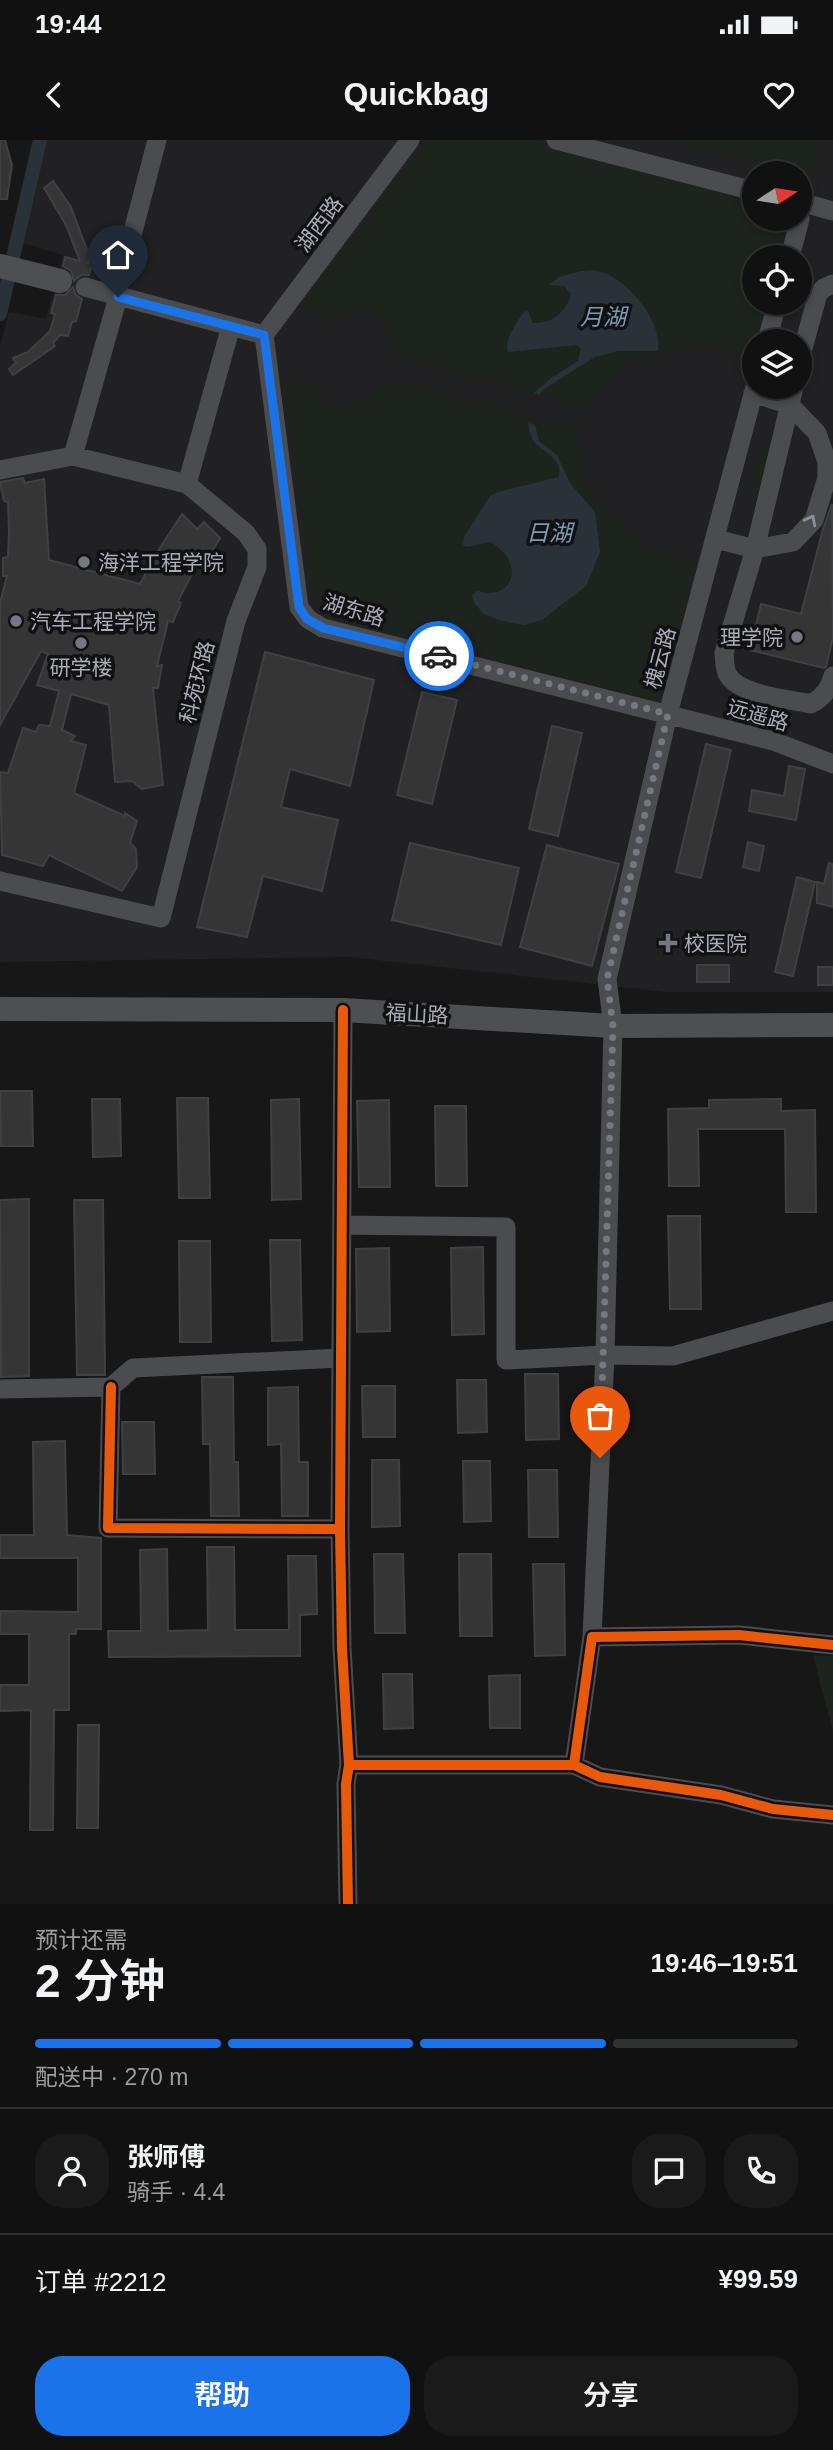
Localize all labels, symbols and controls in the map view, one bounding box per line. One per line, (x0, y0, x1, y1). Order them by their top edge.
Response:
text: 19:44 (35, 9, 102, 39)
icon: back (35, 76, 73, 114)
text: Quickbag (344, 76, 489, 112)
icon: heart (760, 76, 798, 114)
north arrow (742, 161, 812, 231)
map controls (742, 161, 812, 399)
street label: 湖西路 (291, 192, 347, 256)
pin (88, 225, 148, 297)
icon: home (99, 236, 137, 274)
button: locate (742, 245, 812, 315)
water label: 月湖 (580, 304, 629, 330)
button: layers (742, 329, 812, 399)
one-way arrow (803, 515, 817, 528)
water label: 日湖 (526, 520, 575, 546)
place label: 海洋工程学院 (98, 551, 224, 574)
marker: 海洋工程学院 (76, 554, 92, 570)
street label: 湖东路 (321, 590, 387, 630)
place label: 汽车工程学院 (30, 610, 156, 633)
marker: 汽车工程学院 (8, 613, 24, 629)
courier (404, 621, 474, 691)
street label: 槐云路 (641, 625, 679, 691)
place label: 理学院 (720, 626, 783, 649)
marker: 理学院 (789, 629, 805, 645)
marker: 研学楼 (73, 635, 89, 651)
icon: car (420, 637, 458, 675)
street label: 科苑环路 (176, 638, 218, 726)
place label: 研学楼 (50, 656, 113, 679)
street label: 远遥路 (725, 695, 791, 735)
place label: 校医院 (684, 932, 747, 955)
marker: 校医院 (658, 933, 678, 953)
street label: 福山路 (385, 1001, 449, 1027)
pin (570, 1386, 630, 1458)
icon: bag (581, 1397, 619, 1435)
text: 预计还需 (35, 1927, 127, 1953)
text: 19:46–19:51 (651, 1948, 798, 1978)
text: 2 分钟 (35, 1955, 165, 2007)
text: 配送中 · 270 m (35, 2064, 188, 2090)
button: person (35, 2134, 109, 2208)
button: chat (632, 2134, 706, 2208)
button: phone (724, 2134, 798, 2208)
text: 张师傅 (127, 2142, 205, 2172)
text: 骑手 · 4.4 (127, 2179, 225, 2205)
text: ¥99.59 (718, 2264, 798, 2294)
text: 订单 #2212 (35, 2267, 167, 2297)
button: 帮助 (35, 2356, 410, 2436)
button: 分享 (424, 2356, 798, 2436)

